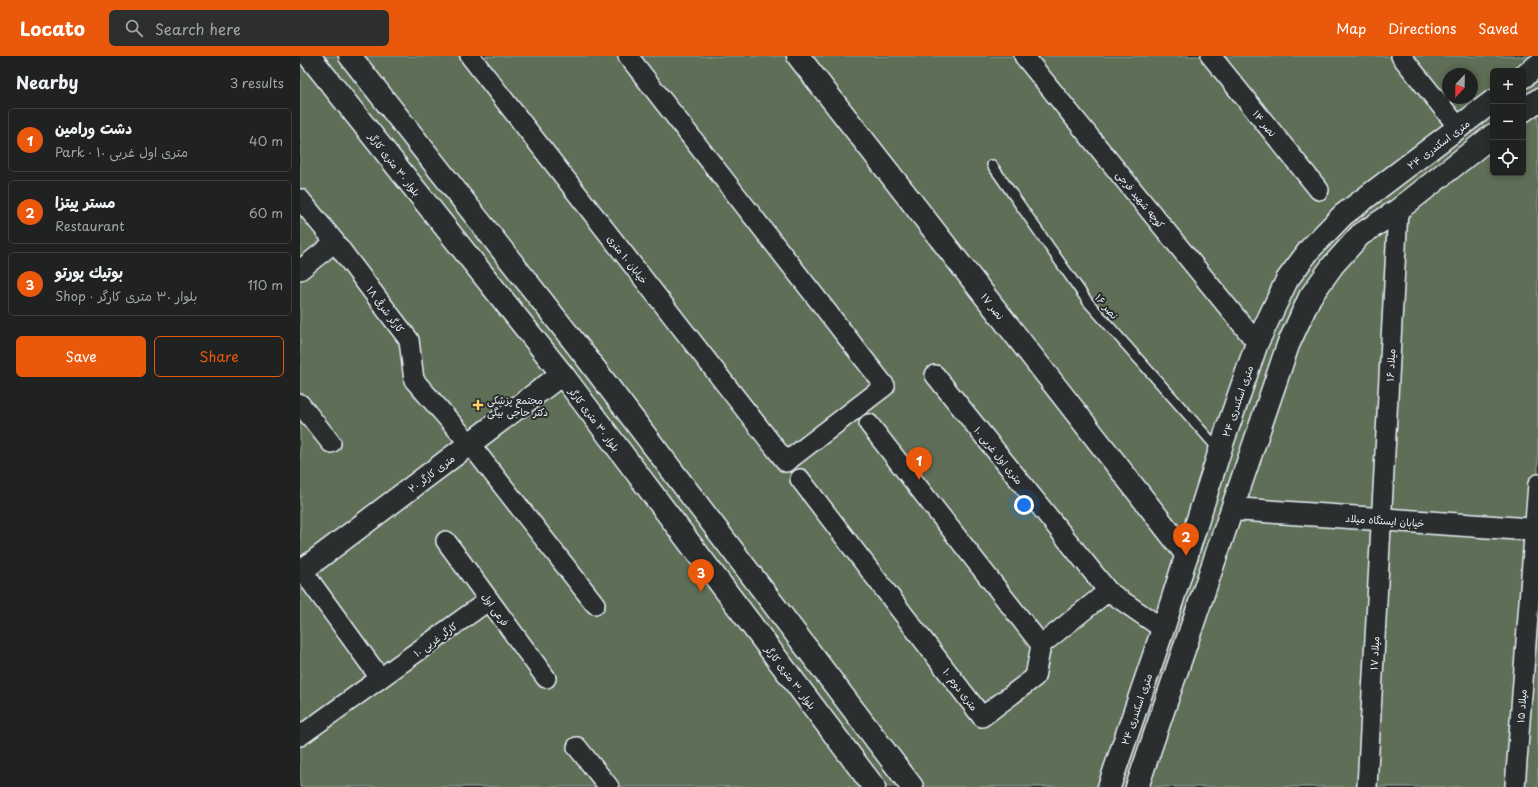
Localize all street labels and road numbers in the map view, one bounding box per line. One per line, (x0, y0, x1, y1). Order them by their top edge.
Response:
street label: نصر ۱۴ (1250, 107, 1280, 140)
street label: ۲۴ متری اسکندری (1404, 115, 1473, 172)
street label: بلوار ۳۰ متری کارگر (365, 128, 425, 199)
street label: کوچه شهید فرجی (1112, 167, 1169, 232)
street label: خیابان ۱۰ متری (604, 231, 652, 287)
street label: کارگر شرقی ۱۸ (364, 283, 408, 335)
street label: نصر ۱۷ (978, 290, 1008, 322)
street label: نصر ۱۶ (1092, 290, 1122, 322)
street label: میلاد ۱۶ (1382, 348, 1398, 382)
street label: ۲۴ متری اسکندری (1218, 363, 1256, 439)
street label: بلوار ۳۰ متری کارگر (565, 383, 624, 454)
street label: ۱۰ متری اول غربی (970, 423, 1027, 488)
street label: ۲۰ متری کارگر (405, 450, 458, 496)
street label: خیابان ایستگاه میلاد (1345, 510, 1425, 530)
street label: فرعی اول (478, 589, 513, 629)
street label: کارگر غربی ۱۰ (410, 618, 461, 661)
street label: میلاد ۱۷ (1366, 636, 1382, 670)
street label: بلوار ۳۰ متری کارگر (761, 641, 820, 712)
street label: ۱۰ متری دوم (938, 664, 982, 715)
street label: ۲۴ متری اسکندری (1117, 671, 1155, 747)
street label: میلاد ۱۵ (1512, 688, 1530, 723)

